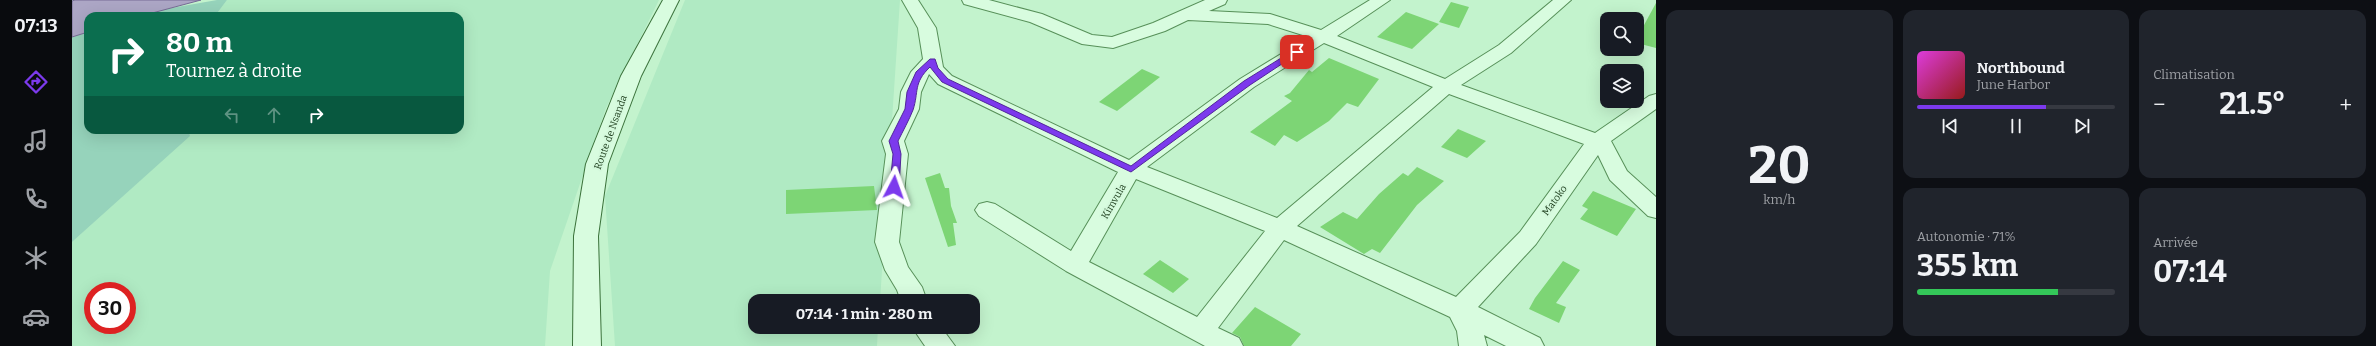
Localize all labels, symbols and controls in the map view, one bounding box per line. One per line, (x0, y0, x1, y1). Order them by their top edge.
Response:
map controls (1600, 12, 1644, 108)
button: search (1600, 12, 1644, 56)
text: 07:13 (14, 15, 58, 37)
text: 80 m (166, 26, 232, 59)
icon: right (100, 28, 152, 80)
pin (1280, 35, 1314, 69)
icon: arrive (1286, 41, 1308, 63)
text: Northbound (1977, 59, 2065, 77)
text: Tournez à droite (166, 60, 302, 82)
button: layers (1600, 64, 1644, 108)
text: Climatisation (2153, 67, 2235, 82)
icon: directions (22, 68, 50, 96)
text: June Harbor (1977, 77, 2050, 92)
text: 21.5° (2219, 86, 2286, 122)
text: − (2153, 91, 2165, 118)
text: + (2339, 91, 2352, 118)
street label: Route de Nsanda (592, 93, 630, 171)
icon: left (221, 104, 243, 126)
icon: ahead (263, 104, 285, 126)
icon: right (305, 104, 327, 126)
icon: previous (1939, 115, 1961, 137)
icon: pause (2005, 115, 2027, 137)
icon: next (2071, 115, 2093, 137)
icon: music (22, 127, 50, 155)
text: 20 (1748, 134, 1810, 197)
position arrow (873, 166, 915, 208)
street label: Kimvula (1099, 181, 1129, 221)
street label: Matoko (1540, 183, 1570, 218)
icon: phone (22, 185, 50, 213)
text: km/h (1763, 192, 1795, 207)
text: Autonomie · 71% (1917, 229, 2015, 244)
text: Arrivée (2153, 235, 2198, 250)
icon: climate (22, 244, 50, 272)
text: 355 km (1917, 248, 2018, 284)
text: 07:14 (2153, 254, 2227, 290)
speed limit sign: 30 (84, 282, 136, 334)
icon: car (22, 303, 50, 331)
text: 07:14 · 1 min · 280 m (796, 305, 932, 323)

